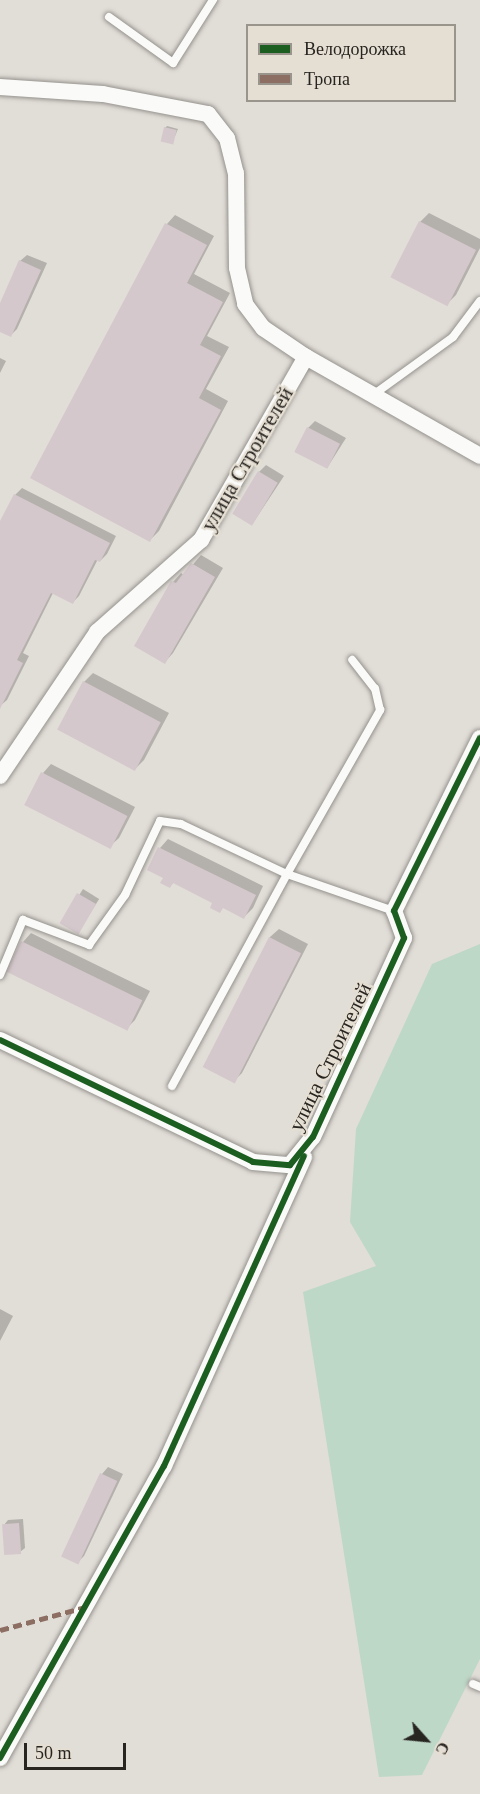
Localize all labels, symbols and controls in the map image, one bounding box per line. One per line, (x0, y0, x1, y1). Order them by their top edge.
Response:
legend (246, 24, 456, 102)
text: Велодорожка (304, 39, 406, 59)
text: Тропа (304, 69, 350, 89)
street label: улица Строителей (196, 383, 298, 535)
street label: улица Строителей (283, 979, 377, 1135)
north arrow (396, 1710, 456, 1770)
scale bar (27, 1731, 129, 1769)
text: С (432, 1739, 453, 1757)
text: 50 m (35, 1743, 72, 1763)

